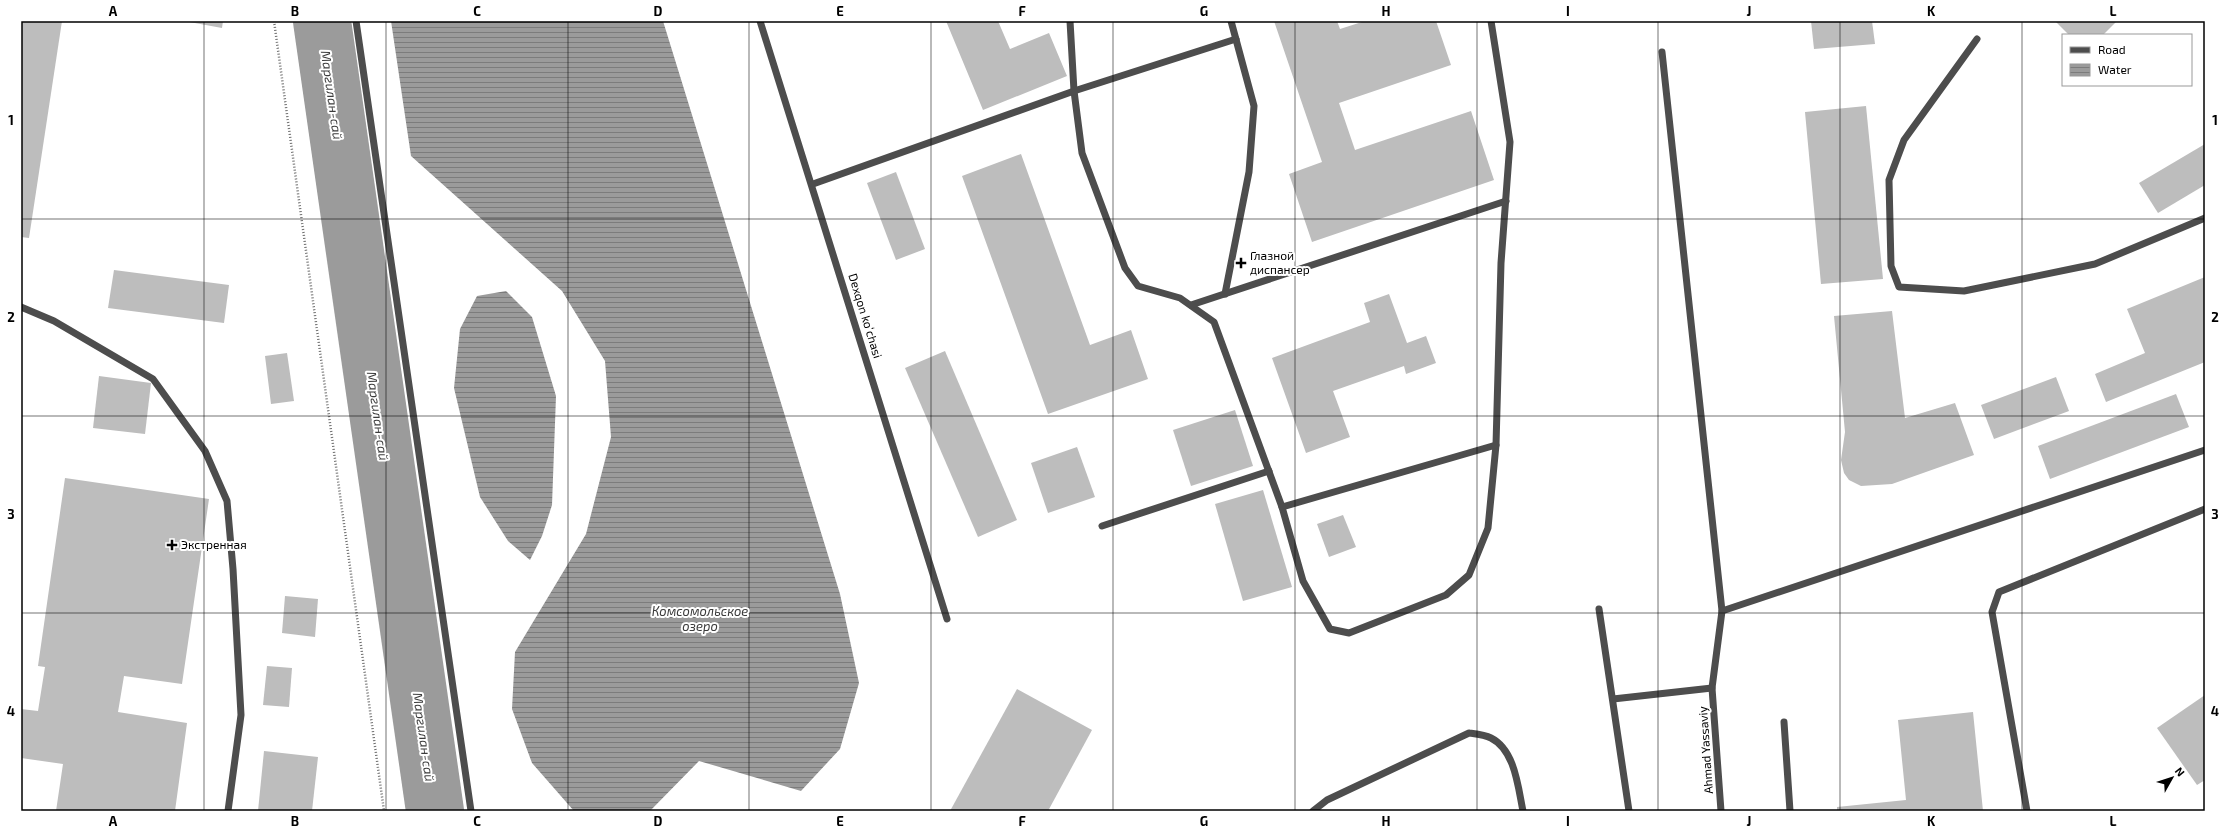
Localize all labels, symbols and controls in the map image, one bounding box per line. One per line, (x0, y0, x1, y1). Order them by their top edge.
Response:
text: A (109, 3, 118, 19)
text: B (291, 3, 299, 19)
text: C (473, 3, 481, 19)
text: D (654, 3, 663, 19)
text: E (836, 3, 844, 19)
text: F (1018, 3, 1026, 19)
text: G (1200, 3, 1208, 19)
text: H (1382, 3, 1391, 19)
text: I (1566, 3, 1570, 19)
text: J (1747, 3, 1751, 19)
text: K (1927, 3, 1936, 19)
text: L (2110, 3, 2117, 19)
legend (2062, 34, 2192, 86)
text: Road (2098, 42, 2126, 56)
water label: Маргилан-сай (318, 49, 346, 141)
text: Water (2098, 62, 2132, 76)
text: 1 (8, 112, 14, 128)
text: 1 (2212, 112, 2218, 128)
place label: Глазной диспансер (1250, 248, 1310, 276)
marker: Глазной диспансер (1235, 257, 1247, 269)
street label: Dexqon koʻchasi (846, 272, 886, 360)
text: 2 (7, 309, 15, 325)
text: 2 (2211, 309, 2219, 325)
water label: Маргилан-сай (364, 370, 392, 462)
text: 3 (7, 506, 15, 522)
text: 3 (2211, 506, 2219, 522)
place label: Экстренная (181, 537, 247, 551)
marker: Экстренная (166, 539, 178, 551)
water label: Комсомольское озеро (652, 603, 748, 634)
water label: Маргилан-сай (410, 691, 438, 783)
text: 4 (7, 703, 15, 719)
text: 4 (2211, 703, 2219, 719)
street label: Ahmad Yassaviy (1695, 705, 1715, 794)
north arrow (2152, 758, 2192, 798)
text: N (2173, 764, 2188, 779)
text: A (109, 813, 118, 829)
text: B (291, 813, 299, 829)
text: C (473, 813, 481, 829)
text: D (654, 813, 663, 829)
text: E (836, 813, 844, 829)
text: F (1018, 813, 1026, 829)
text: G (1200, 813, 1208, 829)
text: H (1382, 813, 1391, 829)
text: I (1566, 813, 1570, 829)
text: J (1747, 813, 1751, 829)
text: K (1927, 813, 1936, 829)
text: L (2110, 813, 2117, 829)

